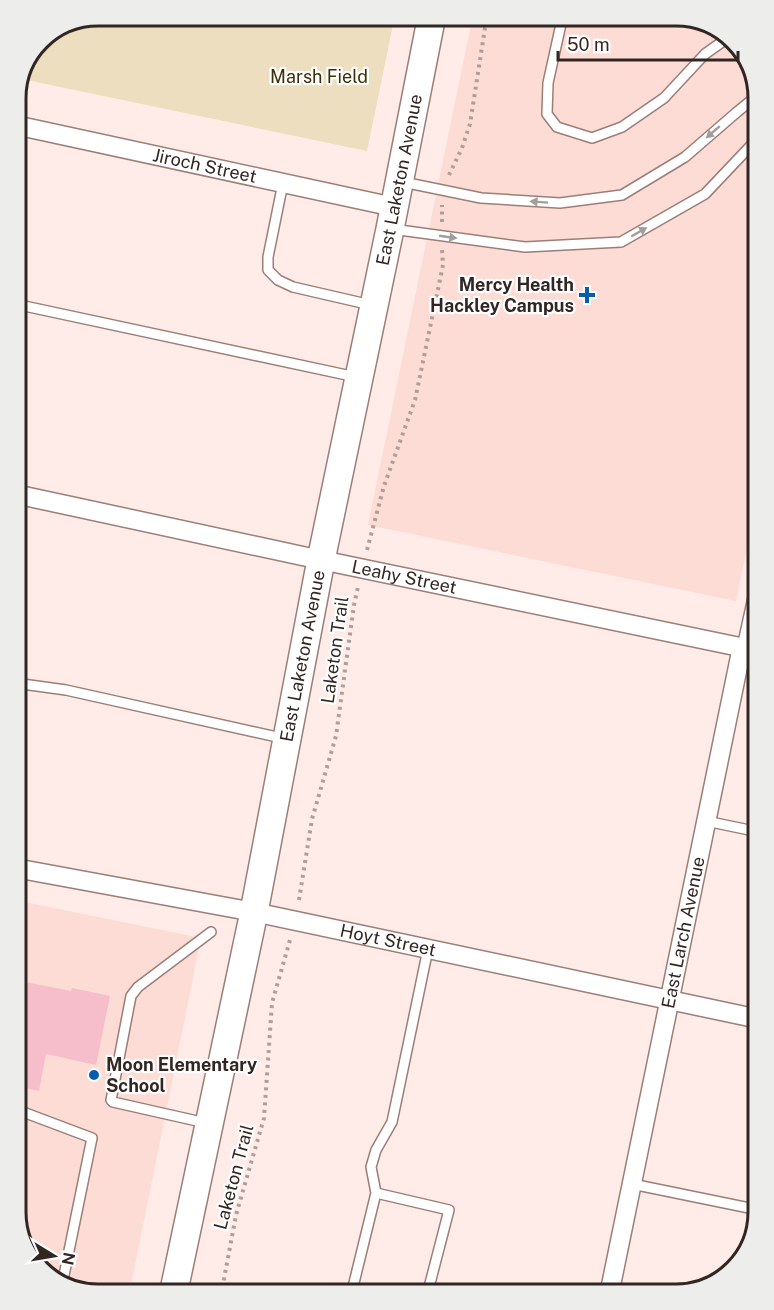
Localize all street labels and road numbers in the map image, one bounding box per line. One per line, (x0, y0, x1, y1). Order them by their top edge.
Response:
street label: East Laketon Avenue (372, 92, 426, 267)
street label: Jiroch Street (151, 144, 259, 187)
street label: Leahy Street (350, 556, 459, 598)
street label: East Laketon Avenue (276, 568, 329, 744)
street label: Laketon Trail (317, 595, 352, 705)
street label: East Larch Avenue (657, 855, 709, 1010)
street label: Hoyt Street (338, 920, 438, 960)
street label: Laketon Trail (209, 1122, 258, 1232)

